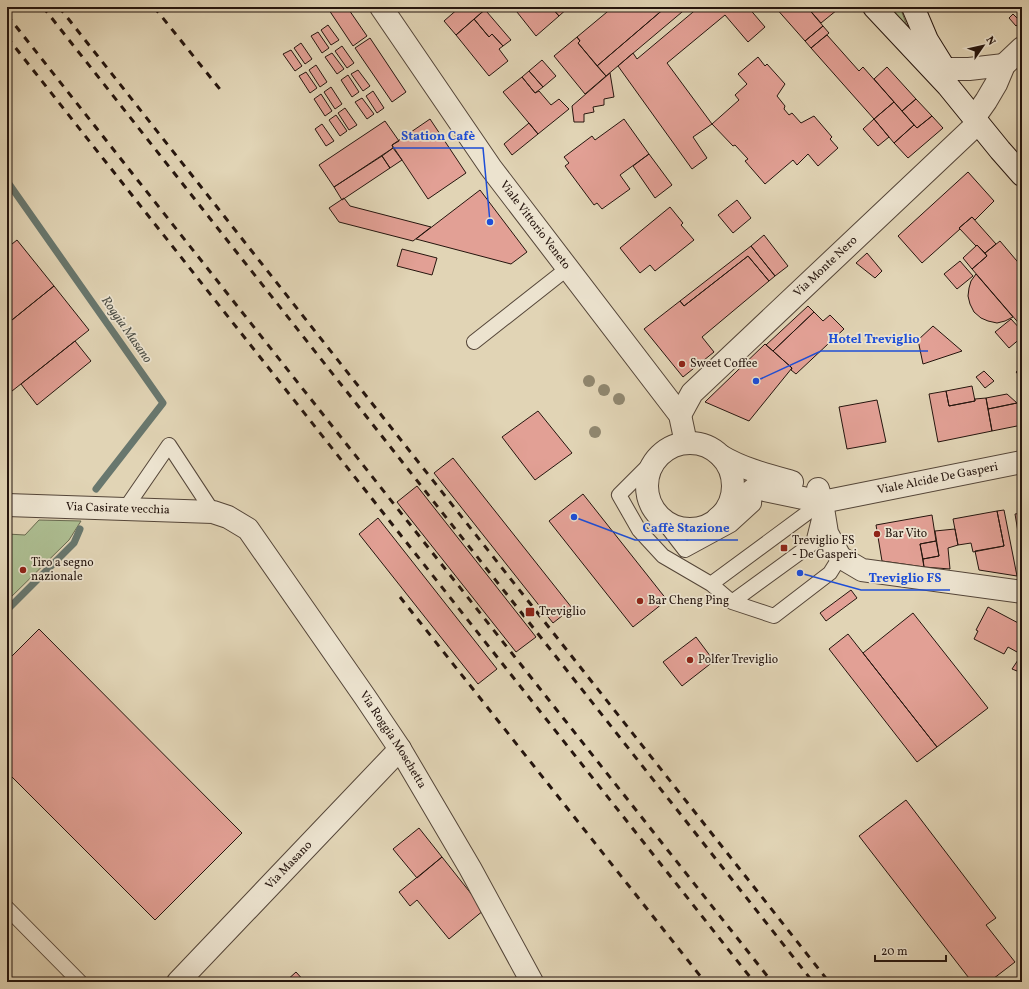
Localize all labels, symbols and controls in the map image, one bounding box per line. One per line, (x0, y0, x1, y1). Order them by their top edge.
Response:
north arrow (963, 26, 1003, 66)
text: N (982, 34, 999, 49)
callout: Station Cafè (393, 123, 483, 148)
text: Station Cafè (401, 128, 475, 146)
street label: Viale Vittorio Veneto (496, 178, 574, 273)
street label: Via Monte Nero (790, 233, 861, 301)
water label: Roggia Masano (96, 293, 156, 367)
callout: Hotel Treviglio (821, 326, 928, 351)
text: Hotel Treviglio (828, 331, 920, 349)
place label: Sweet Coffee (690, 356, 758, 372)
marker: Sweet Coffee (677, 359, 687, 369)
street label: Viale Alcide De Gasperi (876, 459, 1000, 499)
street label: Via Casirate vecchia (66, 499, 170, 519)
callout: Caffè Stazione (635, 515, 738, 540)
text: Caffè Stazione (642, 520, 730, 538)
place label: Bar Vito (885, 526, 927, 542)
marker: Bar Vito (872, 529, 882, 539)
place label: Treviglio FS - De Gasperi (792, 533, 858, 563)
marker: Treviglio FS - De Gasperi (779, 543, 789, 553)
place label: Tiro a segno nazionale (31, 555, 94, 585)
marker: Tiro a segno nazionale (18, 565, 28, 575)
callout: Treviglio FS (861, 565, 950, 590)
text: Treviglio FS (868, 570, 942, 588)
place label: Bar Cheng Ping (648, 593, 729, 609)
marker: Bar Cheng Ping (635, 596, 645, 606)
place label: Treviglio (539, 604, 586, 620)
marker: Treviglio (524, 606, 536, 618)
place label: Polfer Treviglio (698, 652, 778, 668)
marker: Polfer Treviglio (685, 655, 695, 665)
street label: Via Roggia Moschetta (355, 688, 430, 792)
street label: Via Masano (262, 838, 316, 893)
scale bar (875, 937, 946, 963)
text: 20 m (881, 944, 908, 960)

